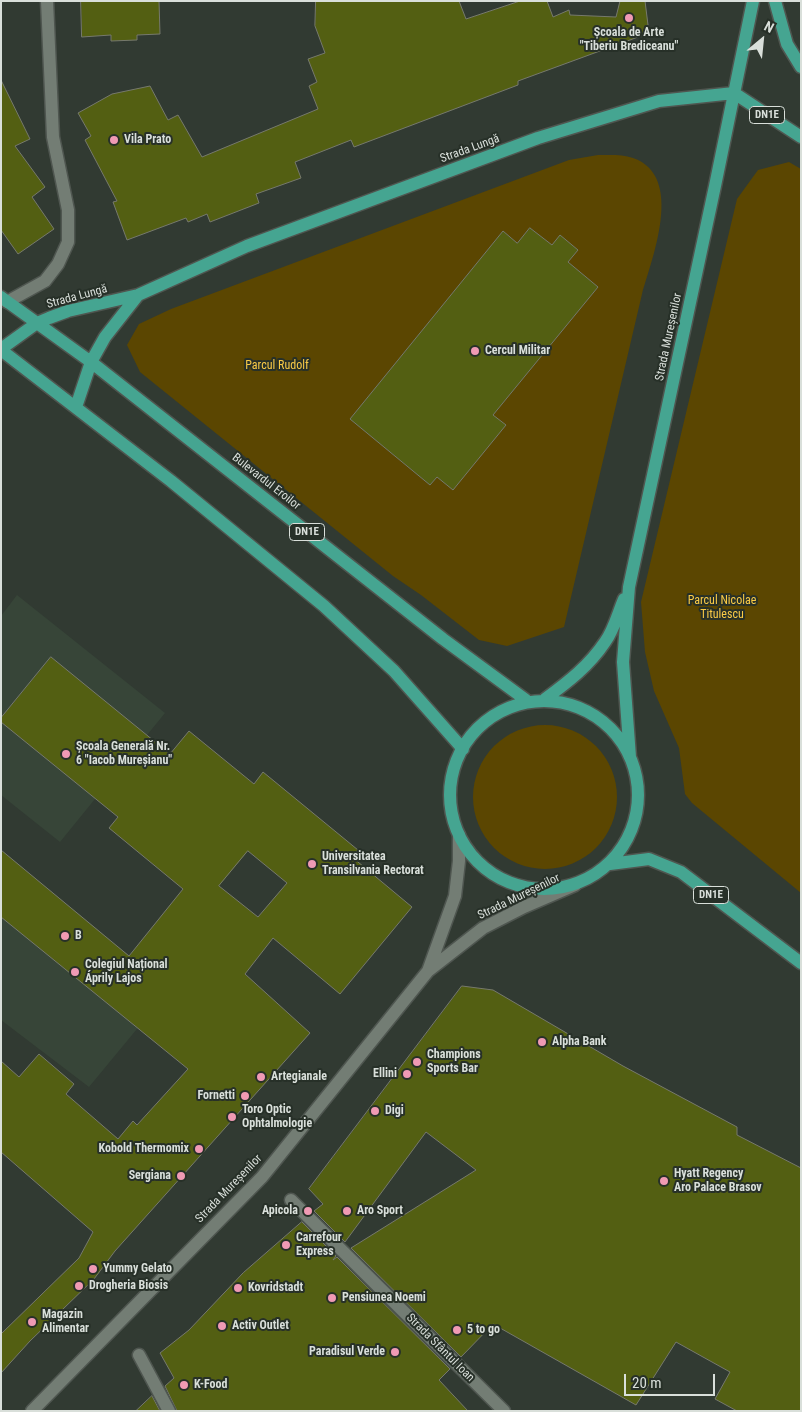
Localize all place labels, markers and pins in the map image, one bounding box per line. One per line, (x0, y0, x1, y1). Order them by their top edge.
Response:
marker: Școala de Arte "Tiberiu Brediceanu" (623, 12, 635, 24)
place label: Școala de Arte "Tiberiu Brediceanu" (580, 26, 678, 54)
place label: Vila Prato (124, 133, 171, 147)
marker: Vila Prato (108, 134, 120, 146)
place label: Cercul Militar (485, 344, 550, 358)
marker: Cercul Militar (469, 345, 481, 357)
place label: Școala Generală Nr. 6 "Iacob Mureșianu" (76, 740, 172, 768)
marker: Școala Generală Nr. 6 "Iacob Mureșianu" (60, 748, 72, 760)
place label: Universitatea Transilvania Rectorat (322, 850, 424, 878)
marker: Universitatea Transilvania Rectorat (306, 858, 318, 870)
place label: B (75, 929, 82, 943)
marker: B (59, 930, 71, 942)
place label: Colegiul Național Áprily Lajos (85, 958, 168, 986)
marker: Colegiul Național Áprily Lajos (69, 966, 81, 978)
place label: Alpha Bank (552, 1035, 606, 1049)
marker: Alpha Bank (536, 1036, 548, 1048)
place label: Champions Sports Bar (427, 1048, 481, 1076)
marker: Champions Sports Bar (411, 1056, 423, 1068)
place label: Ellini (373, 1067, 397, 1081)
marker: Ellini (401, 1068, 413, 1080)
place label: Artegianale (271, 1070, 327, 1084)
marker: Artegianale (255, 1071, 267, 1083)
place label: Fornetti (197, 1089, 235, 1103)
marker: Fornetti (239, 1090, 251, 1102)
place label: Toro Optic Ophtalmologie (242, 1103, 312, 1131)
place label: Digi (385, 1104, 404, 1118)
marker: Digi (369, 1105, 381, 1117)
marker: Toro Optic Ophtalmologie (226, 1111, 238, 1123)
place label: Kobold Thermomix (99, 1142, 189, 1156)
marker: Kobold Thermomix (193, 1143, 205, 1155)
place label: Hyatt Regency Aro Palace Brasov (674, 1167, 762, 1195)
place label: Sergiana (129, 1169, 171, 1183)
marker: Sergiana (175, 1170, 187, 1182)
marker: Hyatt Regency Aro Palace Brasov (658, 1175, 670, 1187)
place label: Apicola (262, 1204, 298, 1218)
place label: Aro Sport (357, 1204, 403, 1218)
marker: Apicola (302, 1205, 314, 1217)
marker: Aro Sport (341, 1205, 353, 1217)
place label: Carrefour Express (296, 1231, 342, 1259)
marker: Carrefour Express (280, 1239, 292, 1251)
place label: Yummy Gelato (103, 1262, 172, 1276)
marker: Yummy Gelato (87, 1263, 99, 1275)
place label: Drogheria Biosis (89, 1279, 168, 1293)
marker: Drogheria Biosis (73, 1280, 85, 1292)
place label: Kovridstadt (248, 1281, 303, 1295)
marker: Kovridstadt (232, 1282, 244, 1294)
place label: Pensiunea Noemi (342, 1291, 426, 1305)
marker: Pensiunea Noemi (326, 1292, 338, 1304)
place label: Magazin Alimentar (42, 1308, 89, 1336)
marker: Magazin Alimentar (26, 1316, 38, 1328)
place label: Activ Outlet (232, 1319, 289, 1333)
marker: Activ Outlet (216, 1320, 228, 1332)
place label: 5 to go (467, 1323, 500, 1337)
marker: 5 to go (451, 1324, 463, 1336)
place label: Paradisul Verde (309, 1345, 385, 1359)
marker: Paradisul Verde (389, 1346, 401, 1358)
place label: K-Food (194, 1378, 227, 1392)
marker: K-Food (178, 1379, 190, 1391)

